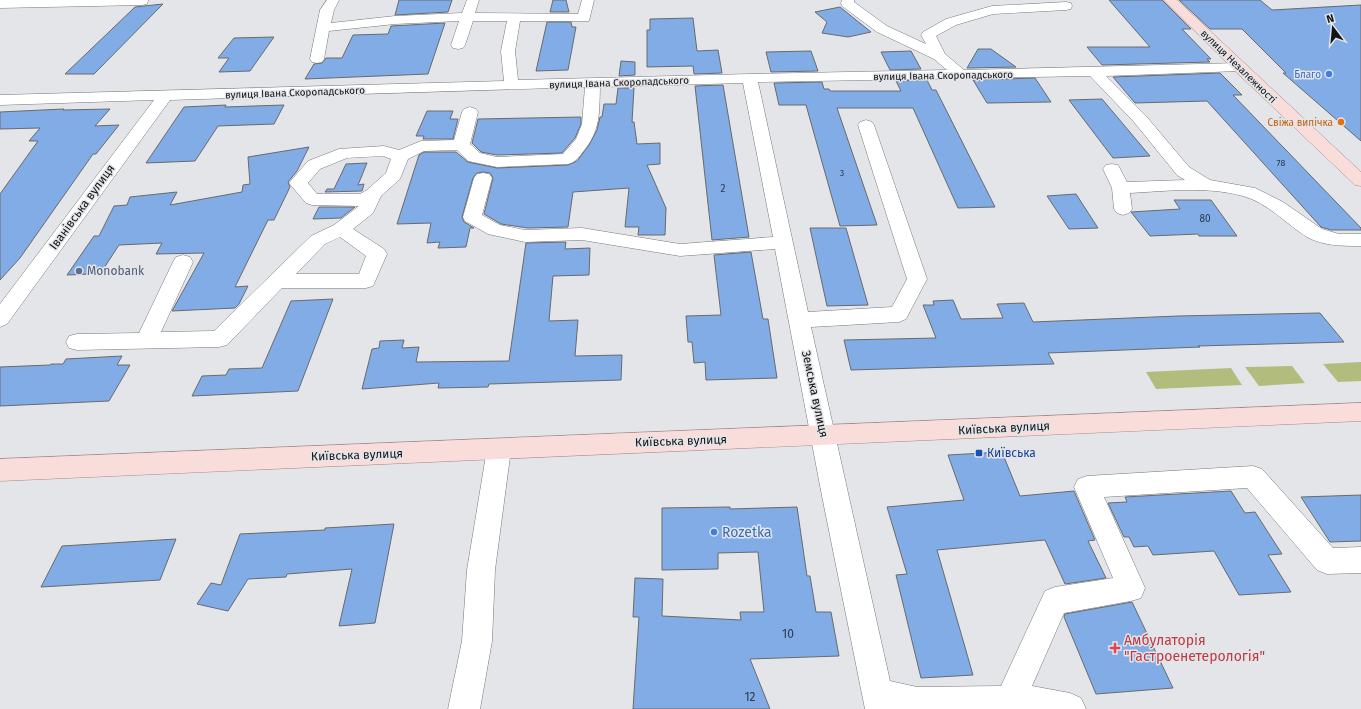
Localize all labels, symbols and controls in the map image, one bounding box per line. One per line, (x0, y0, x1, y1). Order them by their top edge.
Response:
north arrow (1313, 8, 1353, 48)
text: N (1325, 12, 1336, 26)
street label: вулиця Незалежності (1198, 27, 1279, 106)
street label: вулиця Івана Скоропадського (873, 69, 1013, 83)
place label: Благо (1294, 69, 1321, 81)
marker: Благо (1324, 69, 1334, 79)
street label: вулиця Івана Скоропадського (549, 75, 689, 91)
street label: вулиця Івана Скоропадського (225, 85, 365, 101)
place label: Свіжа випічка (1268, 116, 1333, 129)
marker: Свіжа випічка (1336, 117, 1346, 127)
house number: 78 (1277, 158, 1285, 168)
street label: Іванівська вулиця (46, 162, 118, 252)
house number: 3 (840, 168, 844, 178)
house number: 2 (721, 183, 726, 195)
house number: 80 (1199, 213, 1211, 225)
place label: Monobank (87, 264, 145, 278)
marker: Monobank (74, 266, 84, 276)
street label: Земська вулиця (799, 349, 831, 439)
street label: Київська вулиця (958, 419, 1050, 437)
street label: Київська вулиця (635, 432, 727, 450)
street label: Київська вулиця (311, 446, 403, 464)
place label: Київська (987, 446, 1036, 460)
marker: Київська (974, 448, 984, 458)
place label: Rozetka (722, 524, 772, 541)
marker: Rozetka (709, 527, 719, 537)
house number: 10 (782, 627, 794, 641)
place label: Амбулаторія "Гастроенетерологія" (1124, 632, 1265, 665)
marker: Амбулаторія "Гастроенетерологія" (1109, 642, 1121, 654)
house number: 12 (744, 690, 756, 704)

